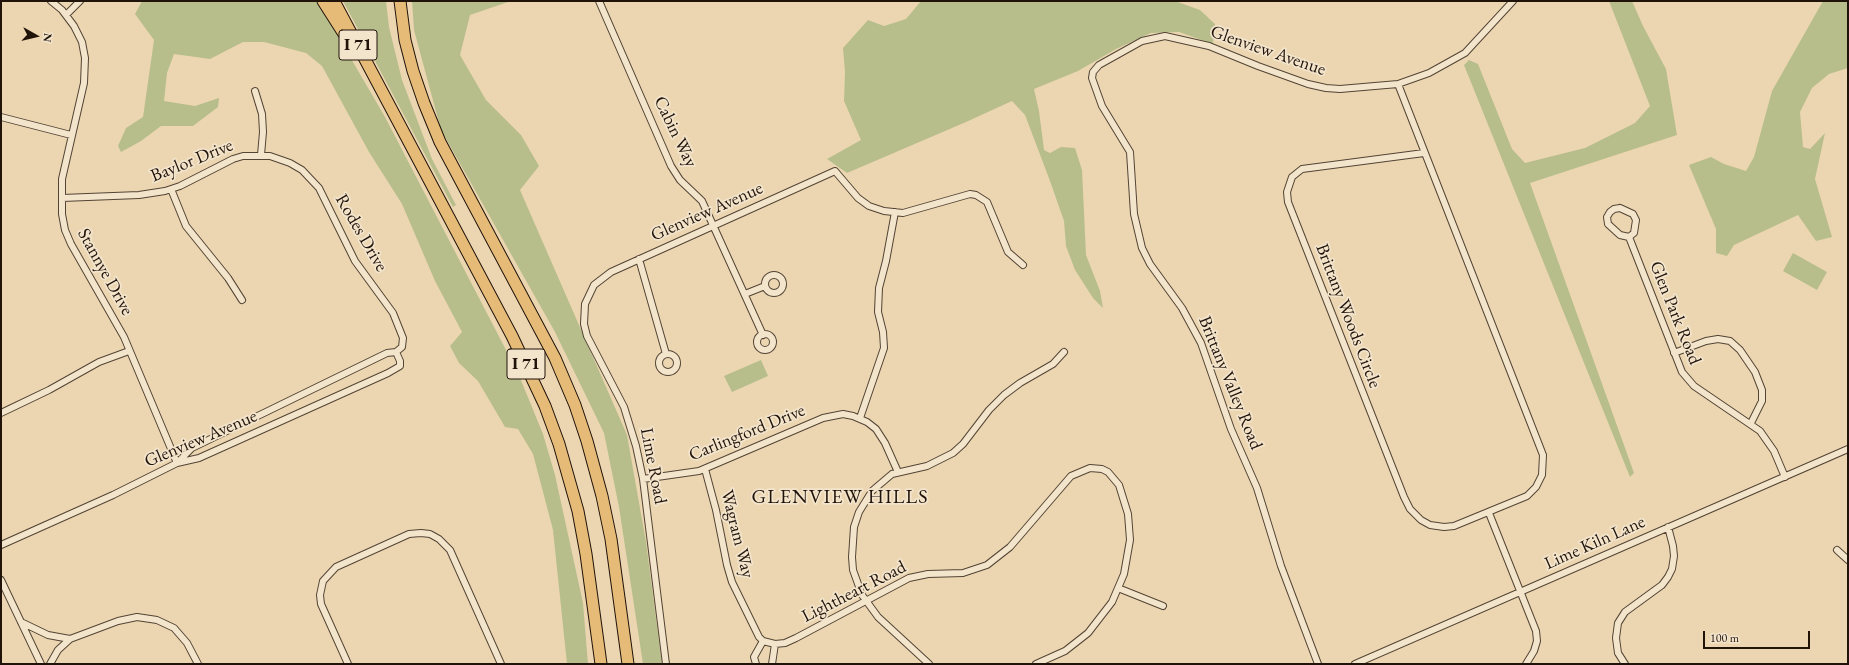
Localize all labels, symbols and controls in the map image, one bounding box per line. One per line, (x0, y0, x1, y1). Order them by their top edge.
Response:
north arrow (16, 16, 56, 56)
street label: Glenview Avenue (1208, 21, 1328, 81)
road number: I 71 (339, 30, 377, 60)
text: N (40, 32, 55, 43)
street label: Cabin Way (649, 93, 701, 171)
street label: Baylor Drive (148, 135, 236, 187)
street label: Glenview Avenue (648, 178, 766, 246)
street label: Rodes Drive (330, 190, 392, 276)
street label: Stannye Drive (72, 225, 138, 319)
street label: Brittany Woods Circle (1311, 241, 1385, 391)
street label: Glen Park Road (1644, 258, 1706, 368)
street label: Brittany Valley Road (1193, 313, 1267, 453)
road number: I 71 (507, 349, 545, 379)
street label: Carlingford Drive (686, 400, 808, 466)
street label: Glenview Avenue (141, 406, 261, 472)
street label: Lime Road (635, 426, 671, 506)
district label: GLENVIEW HILLS (752, 486, 928, 510)
street label: Wagram Way (716, 488, 758, 580)
street label: Lime Kiln Lane (1541, 511, 1649, 575)
street label: Lightheart Road (798, 556, 910, 628)
scale bar (1705, 623, 1812, 649)
text: 100 m (1710, 630, 1739, 646)

